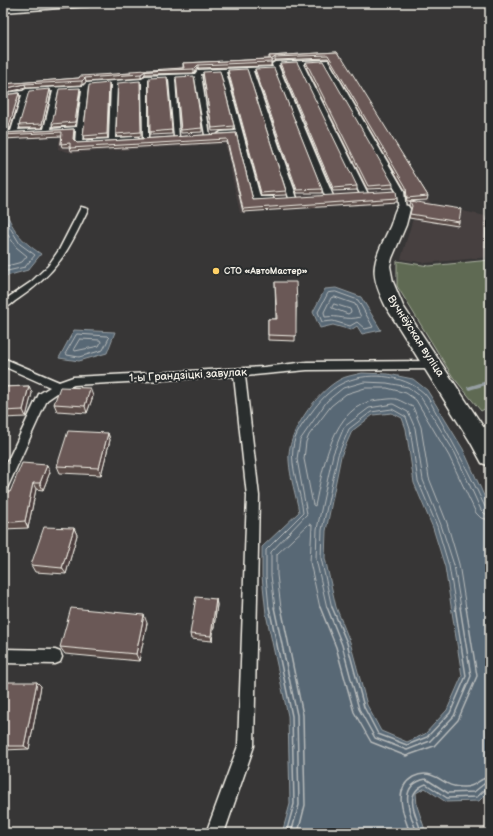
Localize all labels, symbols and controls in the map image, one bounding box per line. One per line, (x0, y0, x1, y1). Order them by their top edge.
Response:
marker: СТО «АвтоМастер» (211, 266, 221, 276)
place label: СТО «АвтоМастер» (224, 266, 308, 277)
street label: Вучнёўская вуліца (385, 293, 447, 380)
street label: 1-ы Грандзіцкі завулак (129, 365, 247, 385)

